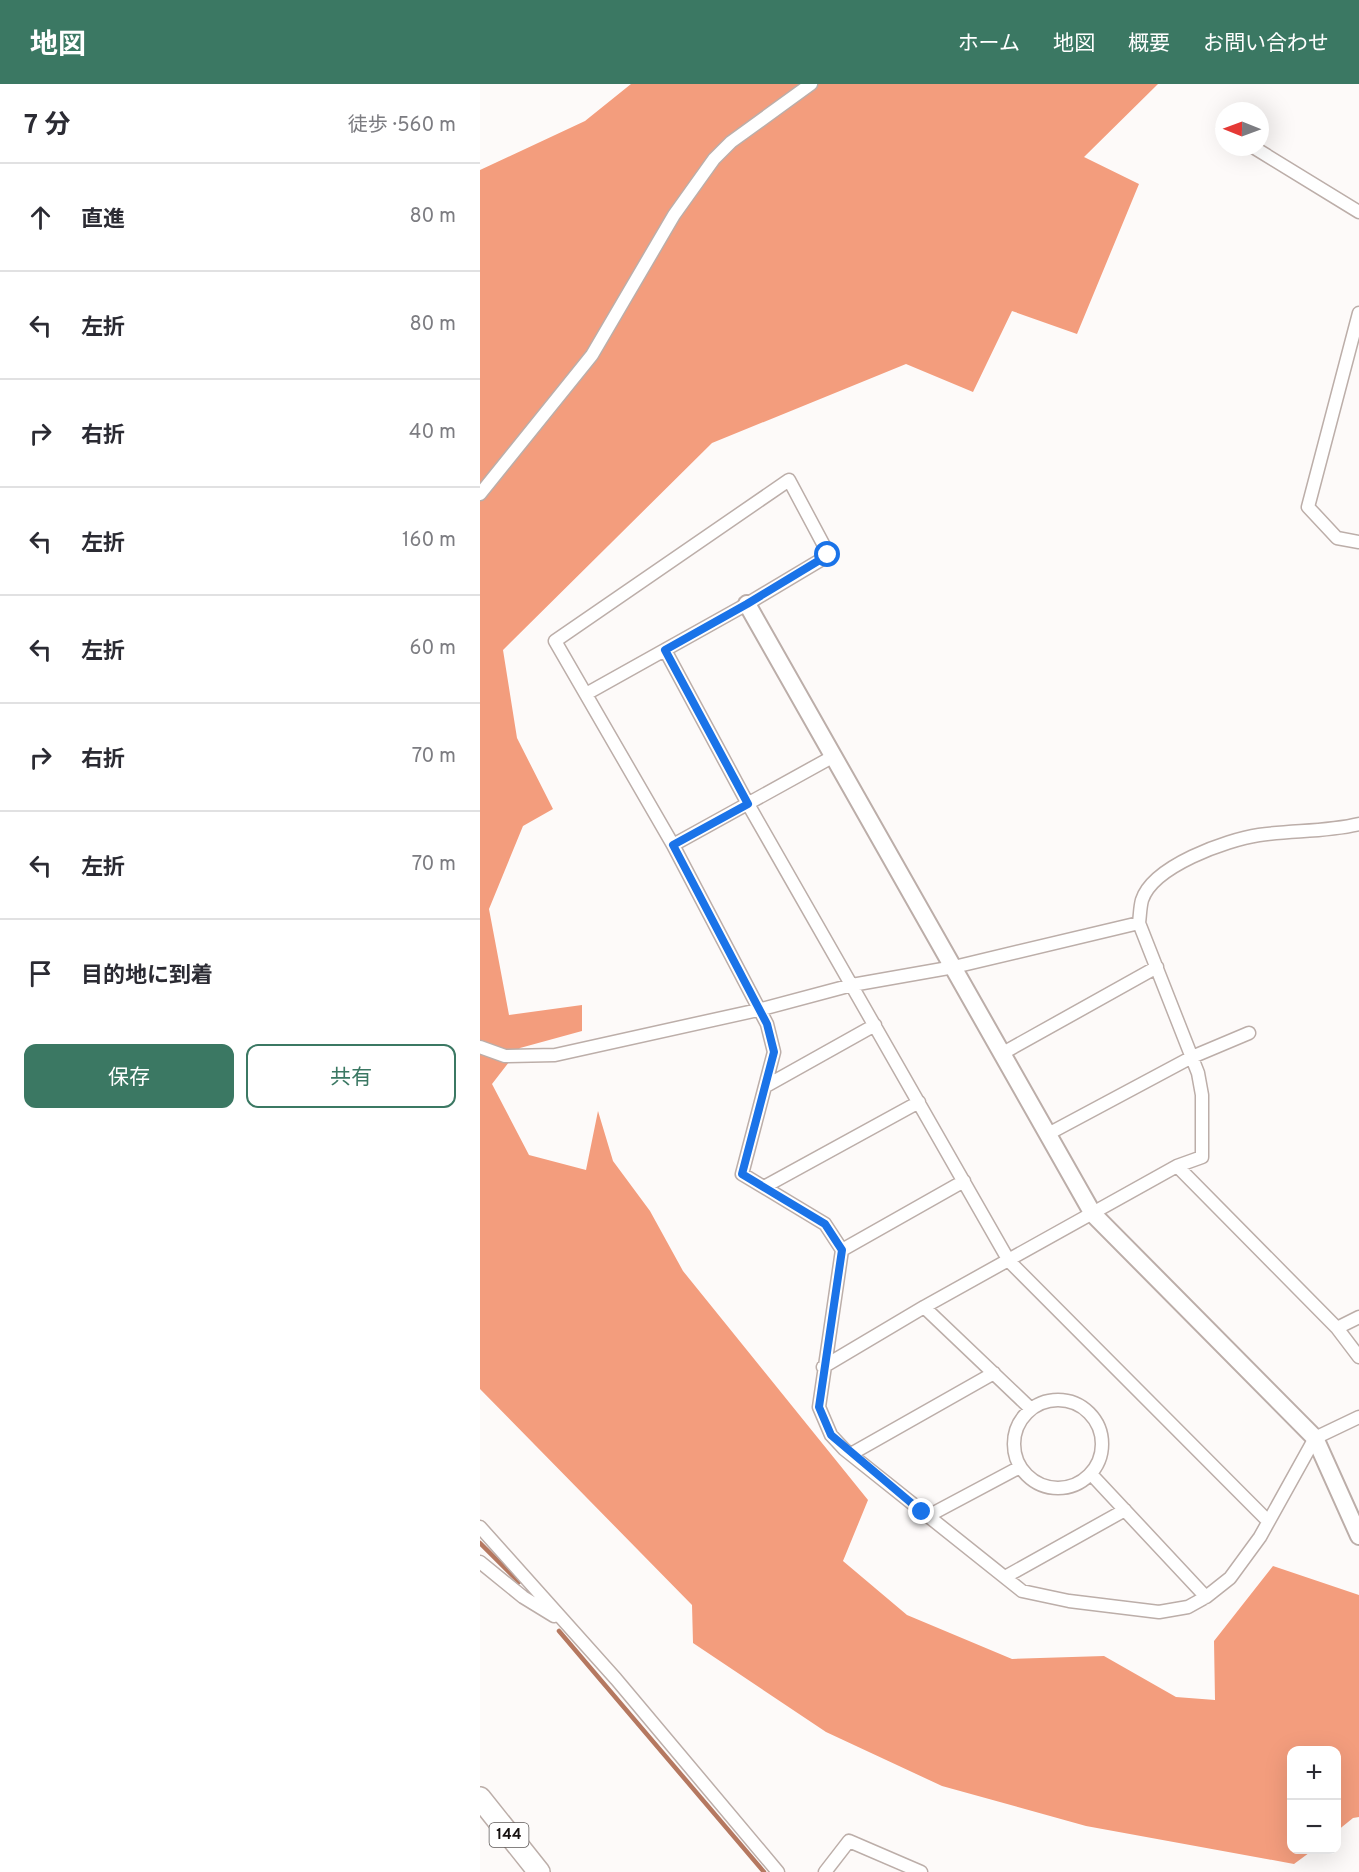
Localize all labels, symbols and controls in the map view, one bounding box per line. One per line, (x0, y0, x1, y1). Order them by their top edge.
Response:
text: 地図 (30, 28, 86, 64)
text: ホーム (958, 31, 1020, 58)
text: 地図 (1053, 31, 1095, 58)
text: 概要 (1128, 31, 1170, 58)
text: お問い合わせ (1203, 31, 1329, 58)
north arrow (1215, 102, 1269, 156)
text: 7 分 (24, 110, 71, 143)
text: 徒歩 · 560 m (348, 113, 456, 139)
icon: ahead (24, 201, 57, 234)
text: 80 m (410, 204, 456, 230)
text: 直進 (81, 207, 125, 234)
icon: left (24, 309, 57, 342)
text: 80 m (410, 312, 456, 338)
text: 左折 (81, 315, 125, 342)
icon: right (24, 417, 57, 450)
text: 40 m (409, 420, 456, 446)
text: 右折 (81, 423, 125, 450)
icon: left (24, 525, 57, 558)
text: 160 m (402, 528, 456, 554)
text: 左折 (81, 531, 125, 558)
route start (814, 541, 840, 567)
icon: left (24, 633, 57, 666)
text: 60 m (410, 636, 456, 662)
text: 左折 (81, 639, 125, 666)
icon: right (24, 741, 57, 774)
text: 70 m (412, 744, 456, 770)
text: 右折 (81, 747, 125, 774)
icon: left (24, 849, 57, 882)
text: 70 m (412, 852, 456, 878)
text: 左折 (81, 855, 125, 882)
icon: arrive (24, 957, 57, 990)
text: 目的地に到着 (81, 963, 213, 990)
button: 保存 (24, 1044, 234, 1108)
button: 共有 (246, 1044, 456, 1108)
route end (908, 1498, 934, 1524)
map controls (1287, 1746, 1341, 1854)
button: + (1287, 1746, 1341, 1800)
button: − (1287, 1800, 1341, 1854)
road number: 144 (489, 1823, 528, 1847)

